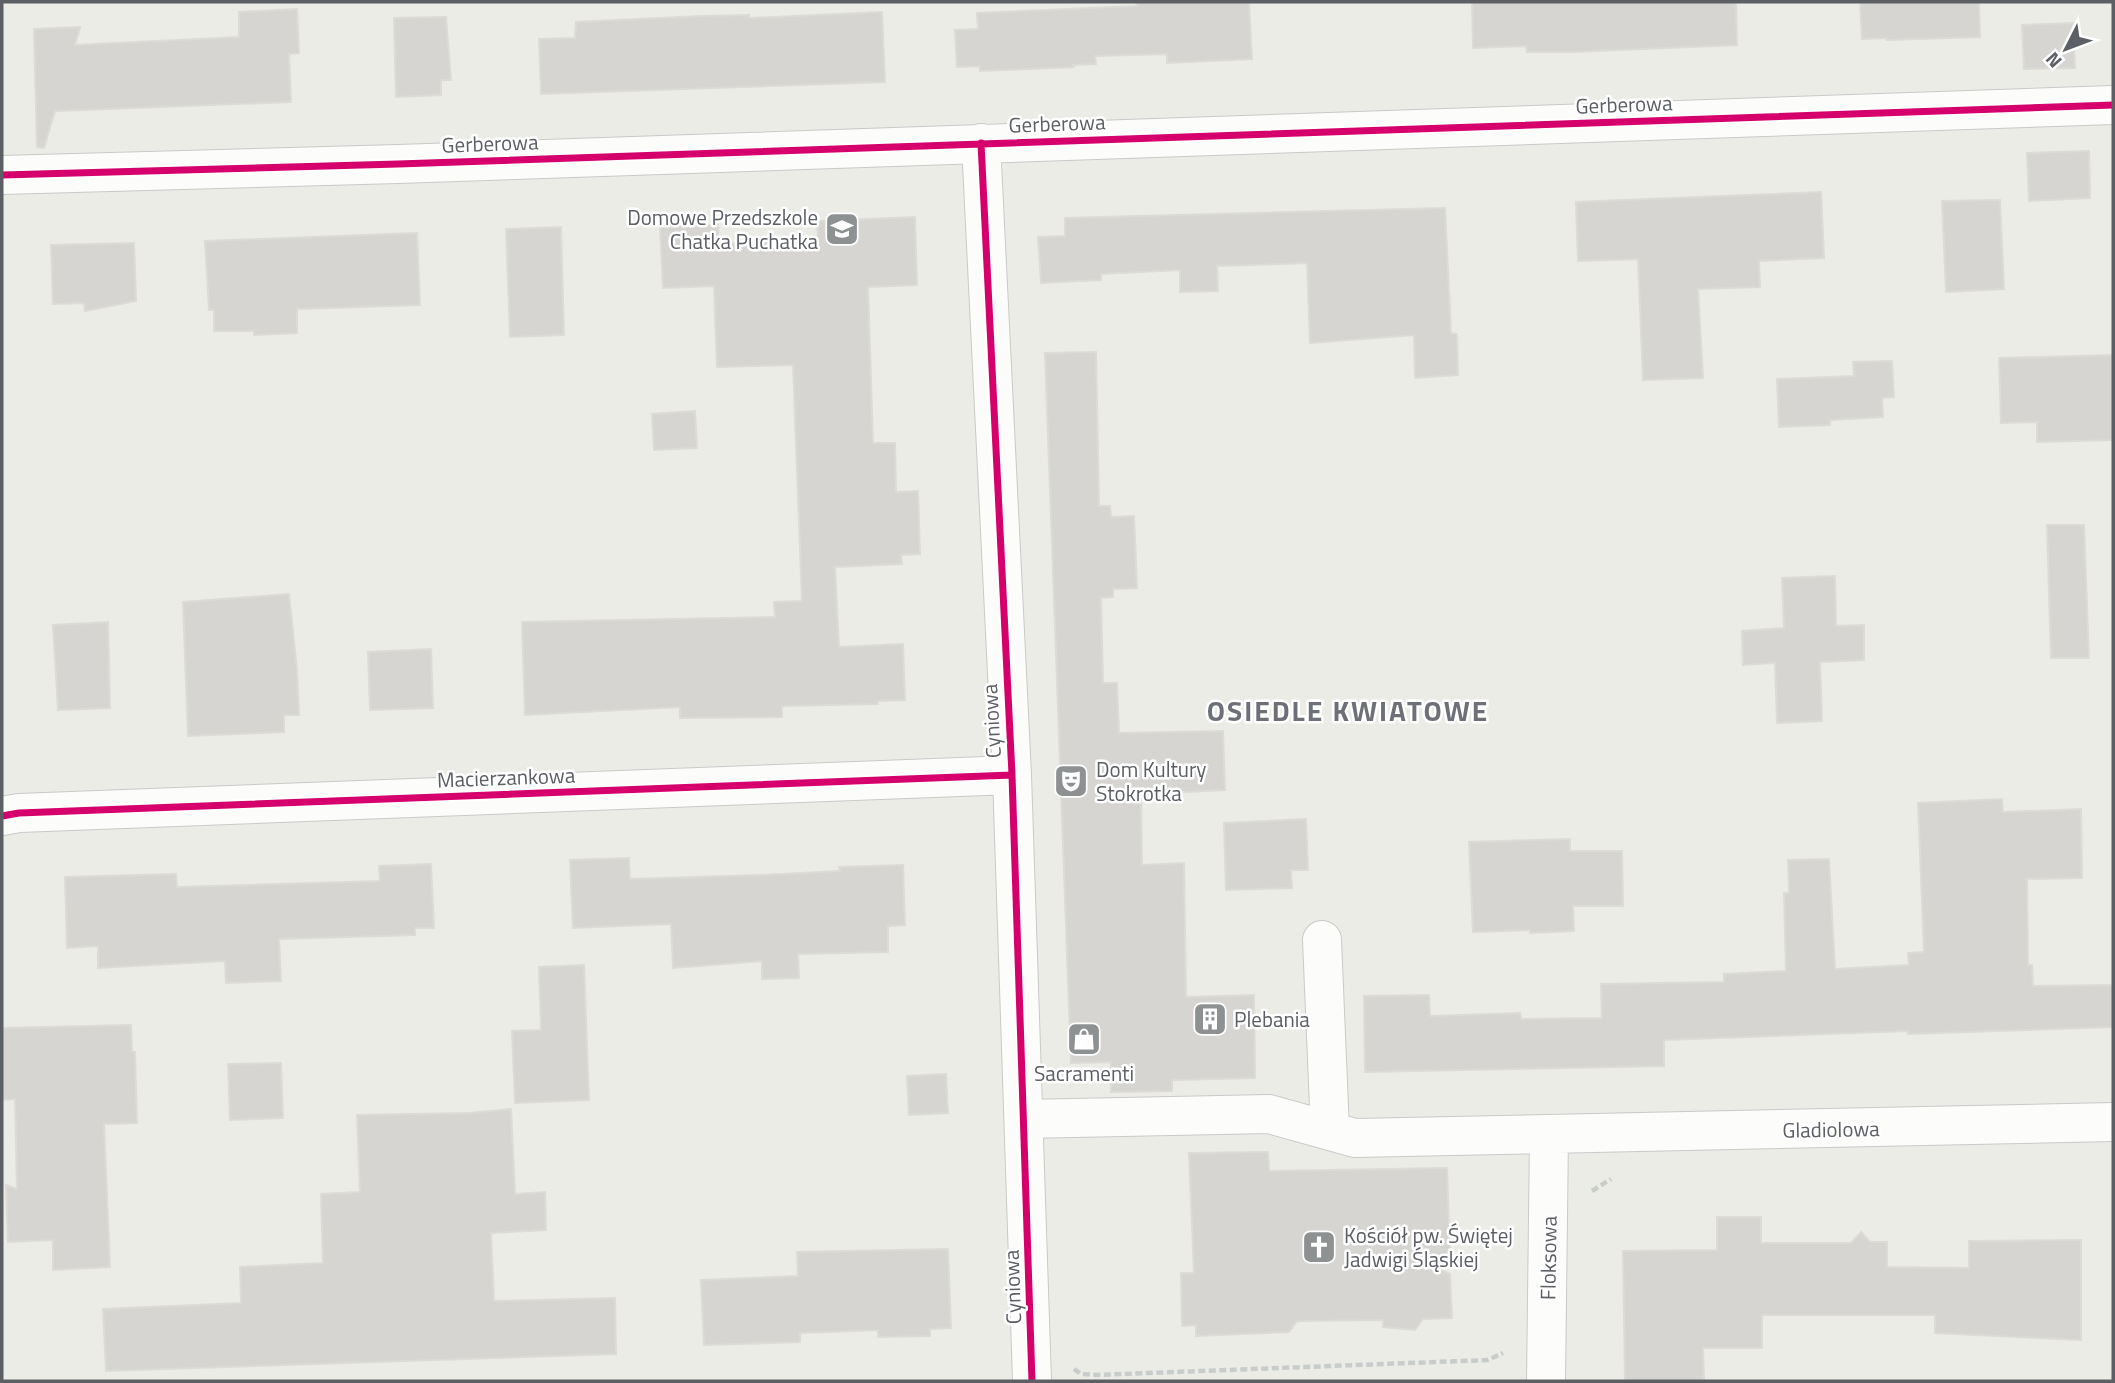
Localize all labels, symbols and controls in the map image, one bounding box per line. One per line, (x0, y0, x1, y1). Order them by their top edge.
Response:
north arrow (2031, 14, 2101, 84)
text: N (2038, 46, 2068, 75)
street label: Gerberowa (1575, 86, 1673, 122)
street label: Gerberowa (1008, 105, 1106, 141)
street label: Gerberowa (441, 125, 539, 161)
place label: Domowe Przedszkole Chatka Puchatka (627, 201, 818, 257)
school or university icon: Domowe Przedszkole Chatka Puchatka (823, 210, 861, 248)
street label: Cyniowa (973, 682, 1009, 759)
district label: OSIEDLE KWIATOWE (1207, 689, 1489, 732)
place label: Dom Kultury Stokrotka (1096, 753, 1206, 809)
street label: Macierzankowa (436, 759, 576, 795)
theatre icon: Dom Kultury Stokrotka (1052, 762, 1090, 800)
building icon: Plebania (1191, 1000, 1229, 1038)
place label: Plebania (1234, 1003, 1310, 1035)
shop icon: Sacramenti (1065, 1020, 1103, 1058)
place label: Sacramenti (1034, 1057, 1134, 1089)
street label: Gladiolowa (1782, 1112, 1880, 1146)
street label: Floksowa (1531, 1215, 1565, 1300)
place label: Kościół pw. Świętej Jadwigi Śląskiej (1344, 1219, 1513, 1275)
church icon: Kościół pw. Świętej Jadwigi Śląskiej (1300, 1228, 1338, 1266)
street label: Cyniowa (995, 1249, 1029, 1325)

